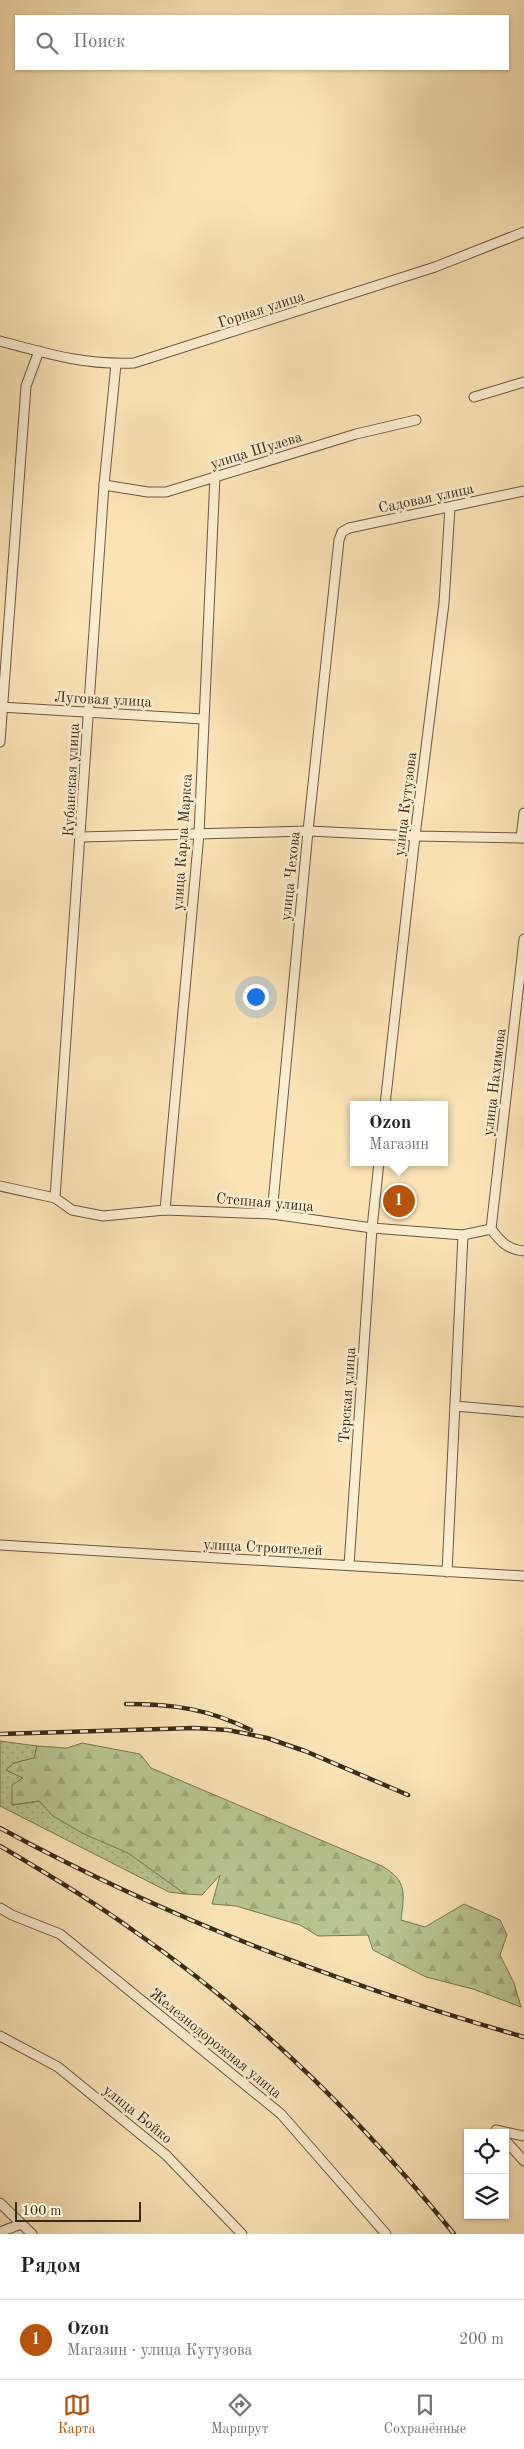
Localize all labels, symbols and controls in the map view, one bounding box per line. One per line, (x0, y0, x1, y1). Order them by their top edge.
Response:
search box (15, 15, 509, 70)
icon: search (33, 29, 61, 57)
text: Поиск (73, 33, 125, 52)
street label: Горная улица (216, 289, 307, 331)
street label: улица Шулева (209, 430, 305, 473)
street label: Садовая улица (377, 482, 476, 517)
street label: Луговая улица (54, 690, 153, 711)
street label: Кубанская улица (62, 722, 83, 837)
street label: улица Кутузова (393, 751, 420, 857)
street label: улица Карла Маркса (171, 773, 196, 911)
street label: улица Чехова (279, 830, 304, 922)
your location (243, 984, 269, 1010)
street label: улица Нахимова (481, 1027, 510, 1137)
popup (350, 1101, 448, 1166)
text: Ozon (369, 1114, 411, 1133)
text: Магазин (369, 1137, 429, 1153)
pin: 1 (383, 1182, 415, 1220)
street label: Степная улица (215, 1192, 315, 1215)
street label: Терская улица (338, 1346, 359, 1444)
street label: улица Строителей (203, 1538, 323, 1559)
street label: Железнодорожная улица (146, 1986, 284, 2102)
street label: улица Бойко (100, 2083, 174, 2147)
map controls (464, 2129, 509, 2219)
button: locate (464, 2129, 509, 2174)
button: layers (464, 2174, 509, 2219)
scale bar (15, 2199, 141, 2222)
text: 100 m (22, 2204, 61, 2218)
text: Рядом (20, 2256, 81, 2277)
text: Ozon (67, 2320, 109, 2339)
text: 1 (31, 2332, 41, 2348)
text: 200 m (459, 2332, 504, 2348)
text: Магазин · улица Кутузова (67, 2343, 252, 2359)
tab: Карта (58, 2391, 96, 2438)
tab: Маршрут (211, 2391, 268, 2438)
tab: Сохранённые (384, 2391, 466, 2438)

